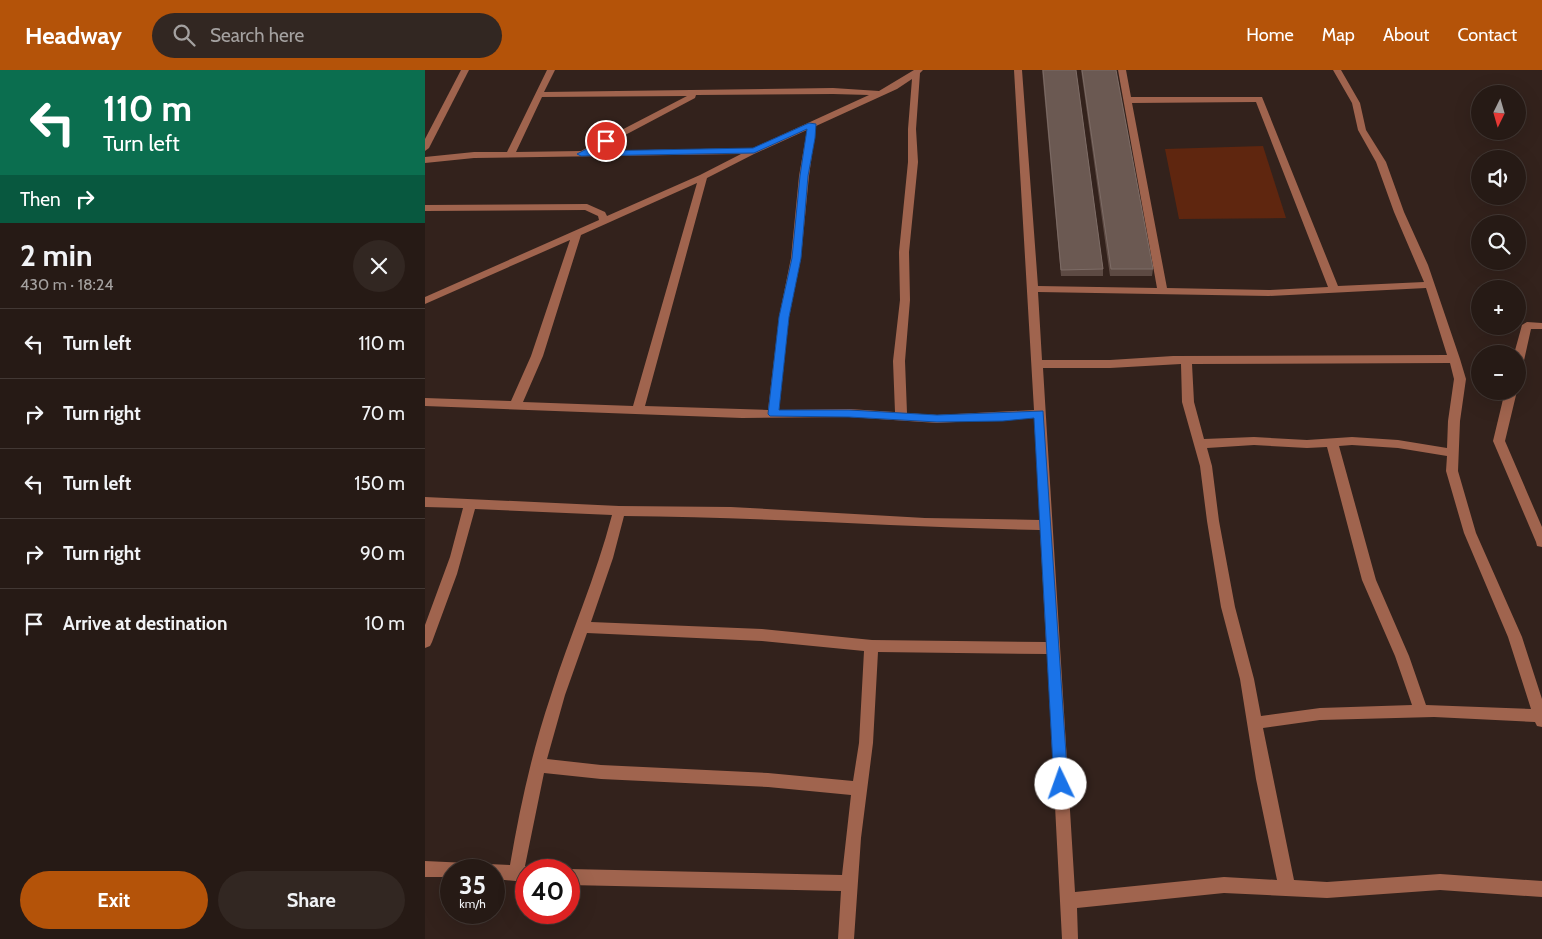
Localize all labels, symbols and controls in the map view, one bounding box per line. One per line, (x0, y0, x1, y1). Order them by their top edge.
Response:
search box (152, 13, 502, 58)
text: Headway (25, 21, 122, 50)
icon: search (170, 21, 198, 49)
text: Search here (210, 24, 304, 47)
text: Home (1246, 24, 1294, 46)
text: Map (1322, 24, 1355, 46)
text: About (1383, 24, 1429, 46)
text: Contact (1457, 24, 1517, 46)
north arrow (1471, 85, 1526, 140)
map controls (1471, 85, 1526, 400)
text: 110 m (103, 87, 192, 130)
icon: left (20, 90, 85, 155)
pin (585, 120, 627, 162)
icon: arrive (592, 127, 620, 155)
text: Turn left (103, 130, 180, 157)
button: sound (1471, 150, 1526, 205)
icon: right (71, 185, 99, 213)
text: Then (20, 188, 61, 211)
button: search (1471, 215, 1526, 270)
text: 2 min (20, 237, 92, 274)
button: close (353, 240, 405, 292)
text: 430 m · 18:24 (20, 275, 114, 294)
button: + (1471, 280, 1526, 335)
icon: left (20, 330, 48, 358)
text: Turn left (63, 332, 131, 355)
text: 110 m (358, 332, 405, 355)
button: − (1471, 345, 1526, 400)
icon: right (20, 400, 48, 428)
text: Turn right (63, 402, 141, 425)
text: 70 m (361, 402, 405, 425)
icon: left (20, 470, 48, 498)
text: Turn left (63, 472, 131, 495)
text: 150 m (354, 472, 405, 495)
icon: right (20, 540, 48, 568)
text: Turn right (63, 542, 141, 565)
text: 90 m (360, 542, 405, 565)
icon: arrive (20, 610, 48, 638)
text: Arrive at destination (63, 612, 227, 635)
text: 10 m (365, 612, 405, 635)
position arrow (1034, 757, 1086, 809)
speed limit sign: 40 (515, 859, 580, 924)
text: 35 (459, 870, 486, 900)
button: Exit (20, 871, 208, 929)
button: Share (218, 871, 405, 929)
text: km/h (459, 896, 486, 911)

